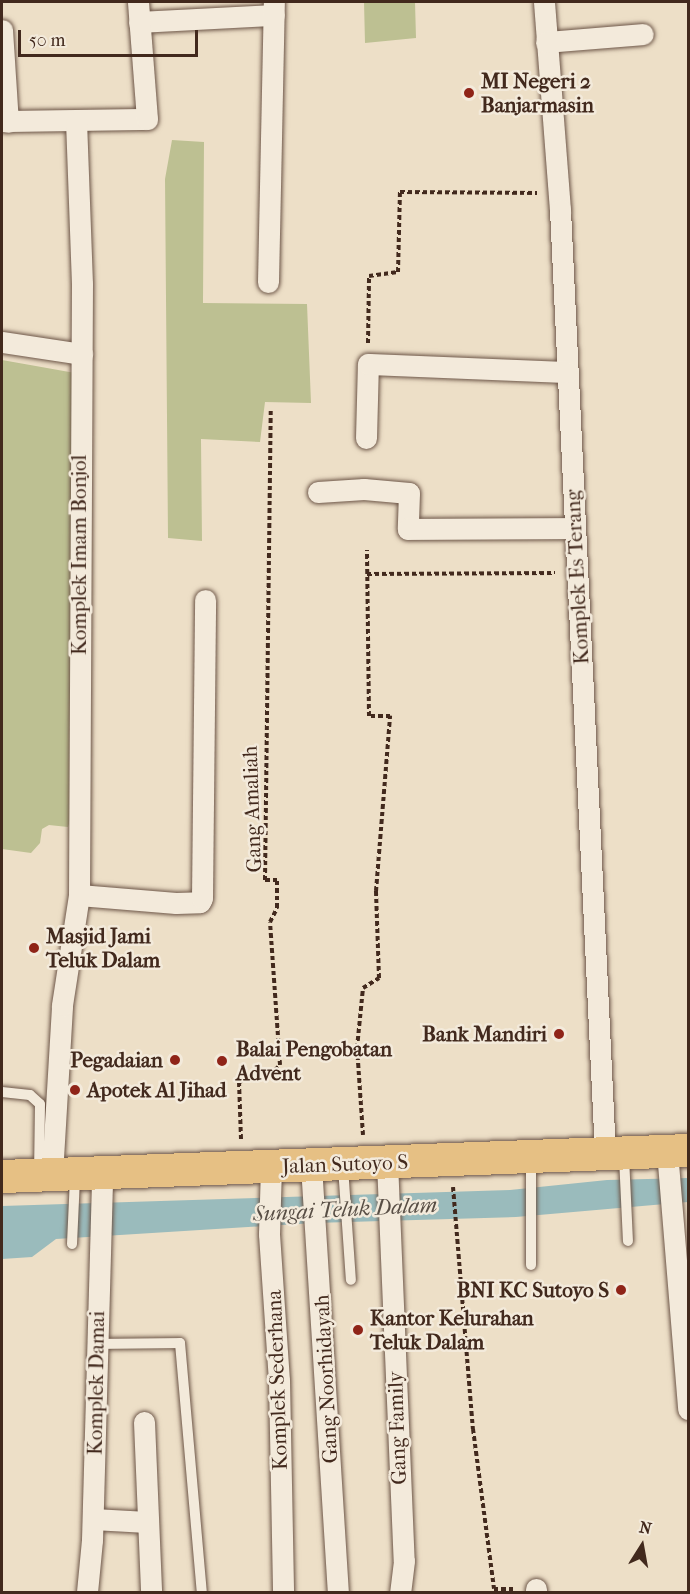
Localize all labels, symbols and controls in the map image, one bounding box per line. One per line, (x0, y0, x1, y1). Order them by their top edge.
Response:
scale bar (21, 18, 201, 56)
text: 50 m (29, 30, 65, 51)
place label: MI Negeri 2 Banjarmasin (481, 68, 594, 118)
marker: MI Negeri 2 Banjarmasin (462, 86, 476, 100)
street label: Komplek Imam Bonjol (66, 455, 92, 655)
street label: Komplek Es Terang (560, 489, 594, 665)
street label: Gang Amaliah (237, 745, 267, 873)
place label: Masjid Jami Teluk Dalam (46, 923, 160, 973)
marker: Masjid Jami Teluk Dalam (27, 941, 41, 955)
place label: Bank Mandiri (422, 1021, 547, 1047)
marker: Bank Mandiri (552, 1027, 566, 1041)
place label: Balai Pengobatan Advent (236, 1036, 392, 1086)
place label: Pegadaian (70, 1047, 163, 1073)
marker: Balai Pengobatan Advent (213, 1052, 231, 1070)
marker: Pegadaian (168, 1053, 182, 1067)
place label: Apotek Al Jihad (87, 1077, 226, 1103)
marker: Apotek Al Jihad (68, 1083, 82, 1097)
street label: Jalan Sutoyo S (281, 1149, 409, 1179)
water label: Sungai Teluk Dalam (252, 1192, 438, 1228)
place label: BNI KC Sutoyo S (457, 1277, 609, 1303)
marker: BNI KC Sutoyo S (614, 1283, 628, 1297)
street label: Komplek Sederhana (261, 1289, 293, 1471)
street label: Gang Noorhidayah (309, 1294, 343, 1464)
place label: Kantor Kelurahan Teluk Dalam (370, 1305, 534, 1355)
street label: Komplek Damai (82, 1311, 110, 1455)
marker: Kantor Kelurahan Teluk Dalam (351, 1323, 365, 1337)
street label: Gang Family (382, 1371, 412, 1485)
north arrow (612, 1516, 672, 1576)
text: N (638, 1517, 653, 1538)

